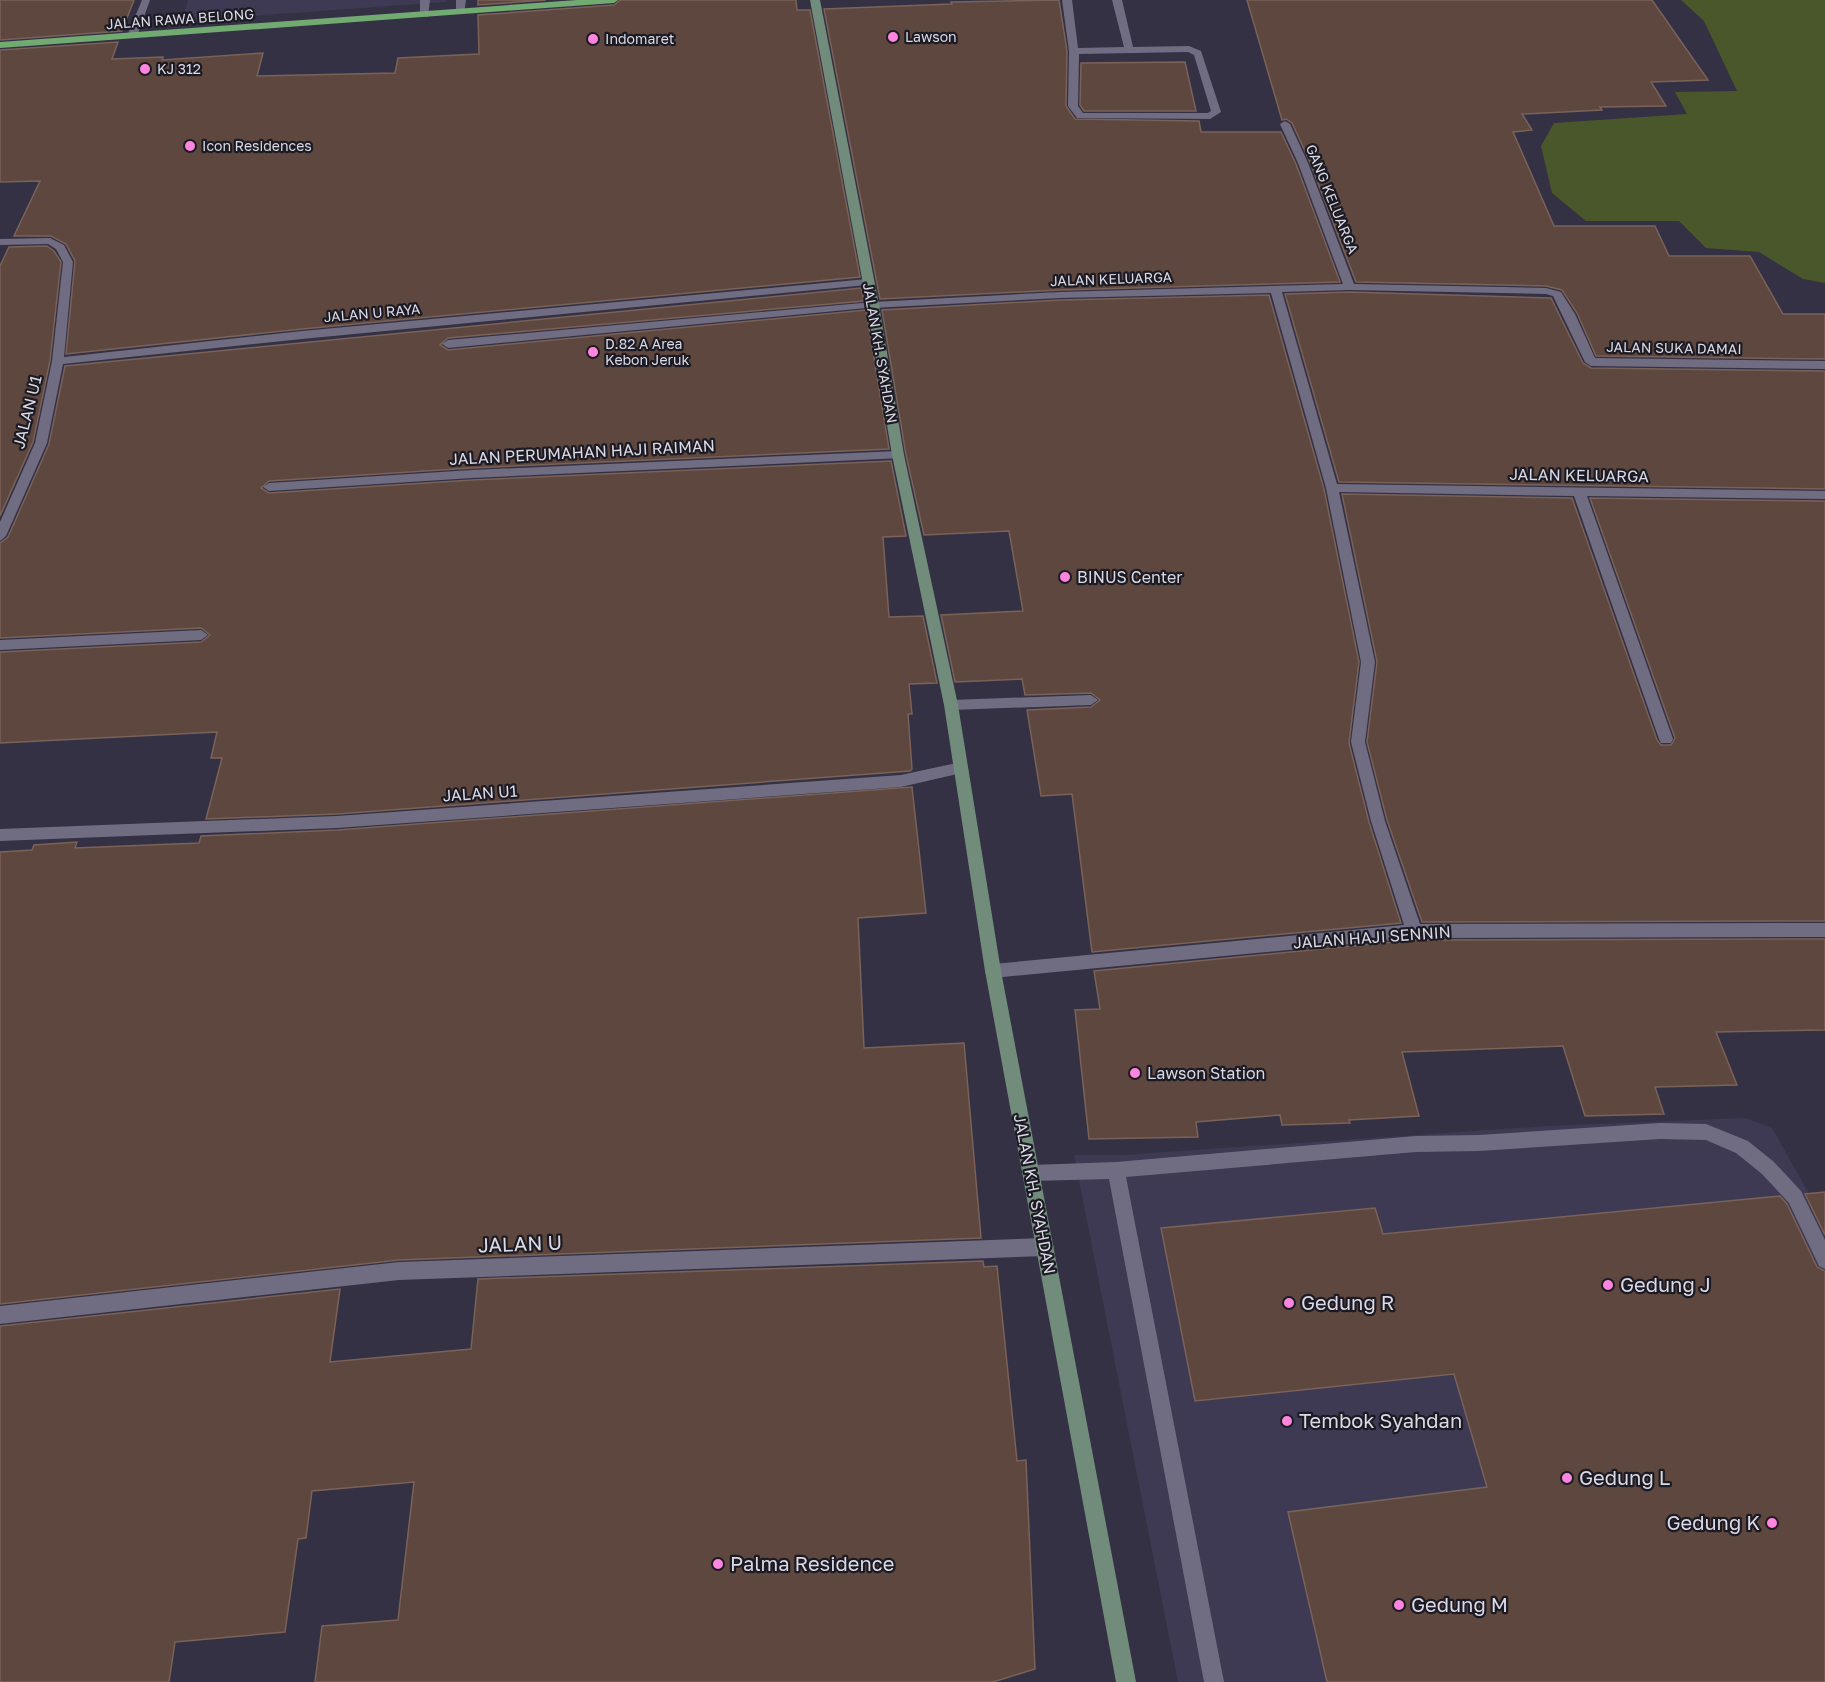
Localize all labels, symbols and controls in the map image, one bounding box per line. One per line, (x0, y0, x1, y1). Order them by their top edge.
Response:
street label: JALAN RAWA BELONG (105, 5, 255, 32)
place label: Lawson (905, 28, 957, 45)
place label: Indomaret (605, 30, 674, 47)
marker: Lawson (886, 30, 900, 44)
marker: Indomaret (586, 32, 600, 46)
place label: KJ 312 (157, 60, 201, 77)
marker: KJ 312 (138, 62, 152, 76)
place label: Icon Residences (202, 137, 312, 154)
marker: Icon Residences (183, 139, 197, 153)
street label: GANG KELUARGA (1303, 142, 1362, 257)
street label: JALAN KELUARGA (1050, 268, 1173, 289)
street label: JALAN KH. SYAHDAN (860, 281, 901, 425)
street label: JALAN U RAYA (323, 300, 422, 325)
place label: D.82 A Area Kebon Jeruk (605, 335, 689, 368)
street label: JALAN SUKA DAMAI (1606, 338, 1742, 357)
marker: D.82 A Area Kebon Jeruk (586, 345, 600, 359)
street label: JALAN U1 (8, 373, 46, 451)
street label: JALAN PERUMAHAN HAJI RAIMAN (449, 435, 715, 469)
street label: JALAN KELUARGA (1509, 464, 1649, 486)
place label: BINUS Center (1077, 567, 1183, 587)
marker: BINUS Center (1058, 570, 1072, 584)
street label: JALAN U1 (442, 780, 518, 806)
street label: JALAN HAJI SENNIN (1292, 922, 1452, 952)
place label: Lawson Station (1147, 1063, 1265, 1083)
marker: Lawson Station (1128, 1066, 1142, 1080)
street label: JALAN KH. SYAHDAN (1010, 1112, 1060, 1276)
street label: JALAN U (478, 1230, 562, 1256)
place label: Gedung J (1620, 1272, 1711, 1296)
marker: Gedung J (1601, 1278, 1615, 1292)
place label: Gedung R (1301, 1290, 1394, 1314)
marker: Gedung R (1282, 1296, 1296, 1310)
place label: Tembok Syahdan (1299, 1408, 1462, 1432)
marker: Tembok Syahdan (1280, 1414, 1294, 1428)
place label: Gedung L (1579, 1465, 1670, 1489)
marker: Gedung L (1560, 1471, 1574, 1485)
place label: Gedung K (1667, 1510, 1760, 1534)
marker: Gedung K (1765, 1516, 1779, 1530)
place label: Palma Residence (730, 1551, 894, 1575)
marker: Palma Residence (711, 1557, 725, 1571)
place label: Gedung M (1411, 1592, 1508, 1616)
marker: Gedung M (1392, 1598, 1406, 1612)

